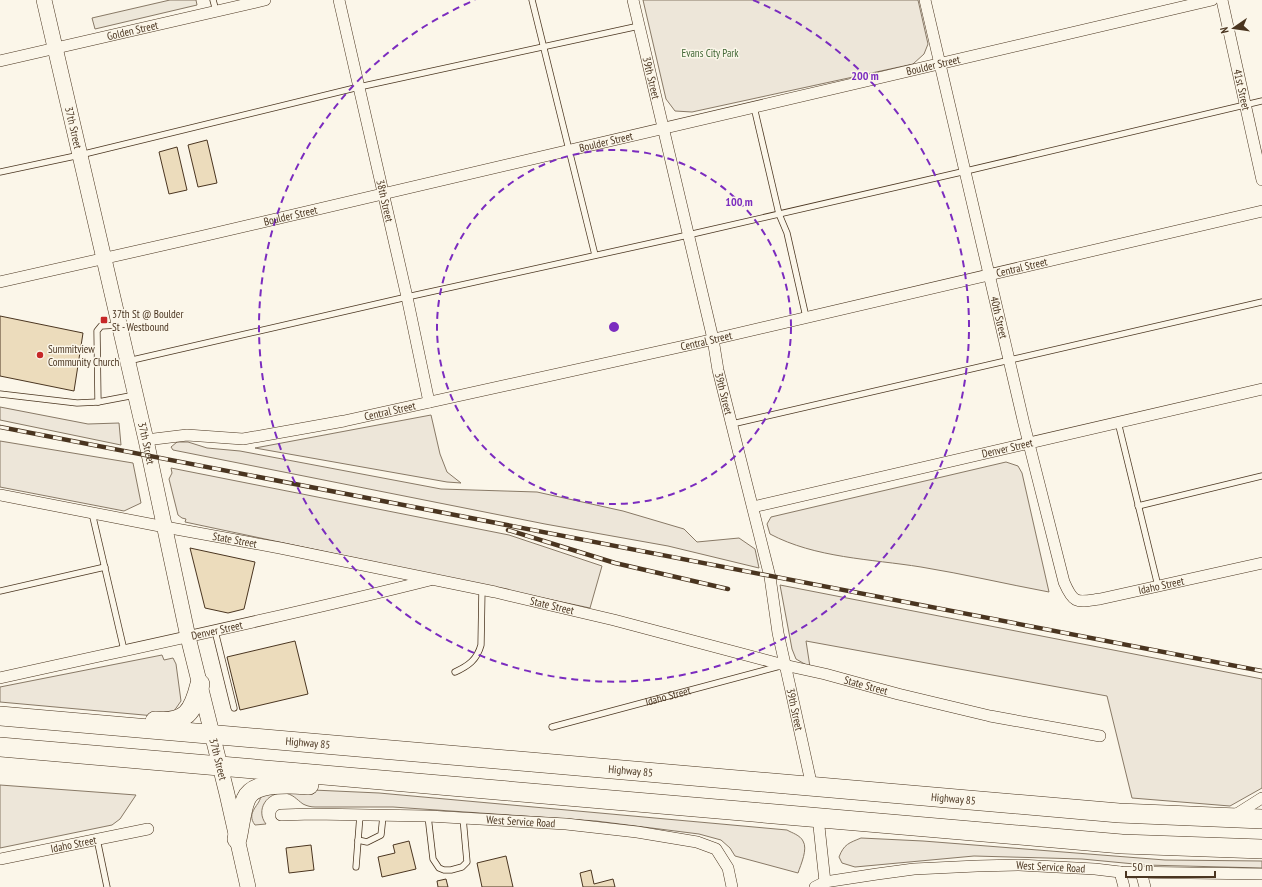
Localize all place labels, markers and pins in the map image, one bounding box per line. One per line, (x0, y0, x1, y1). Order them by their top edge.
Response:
place label: 37th St @ Boulder St - Westbound (112, 307, 183, 334)
marker: 37th St @ Boulder St - Westbound (99, 315, 109, 325)
centre of rings (607, 320, 621, 334)
place label: Summitview Community Church (48, 342, 119, 369)
marker: Summitview Community Church (35, 350, 45, 360)

